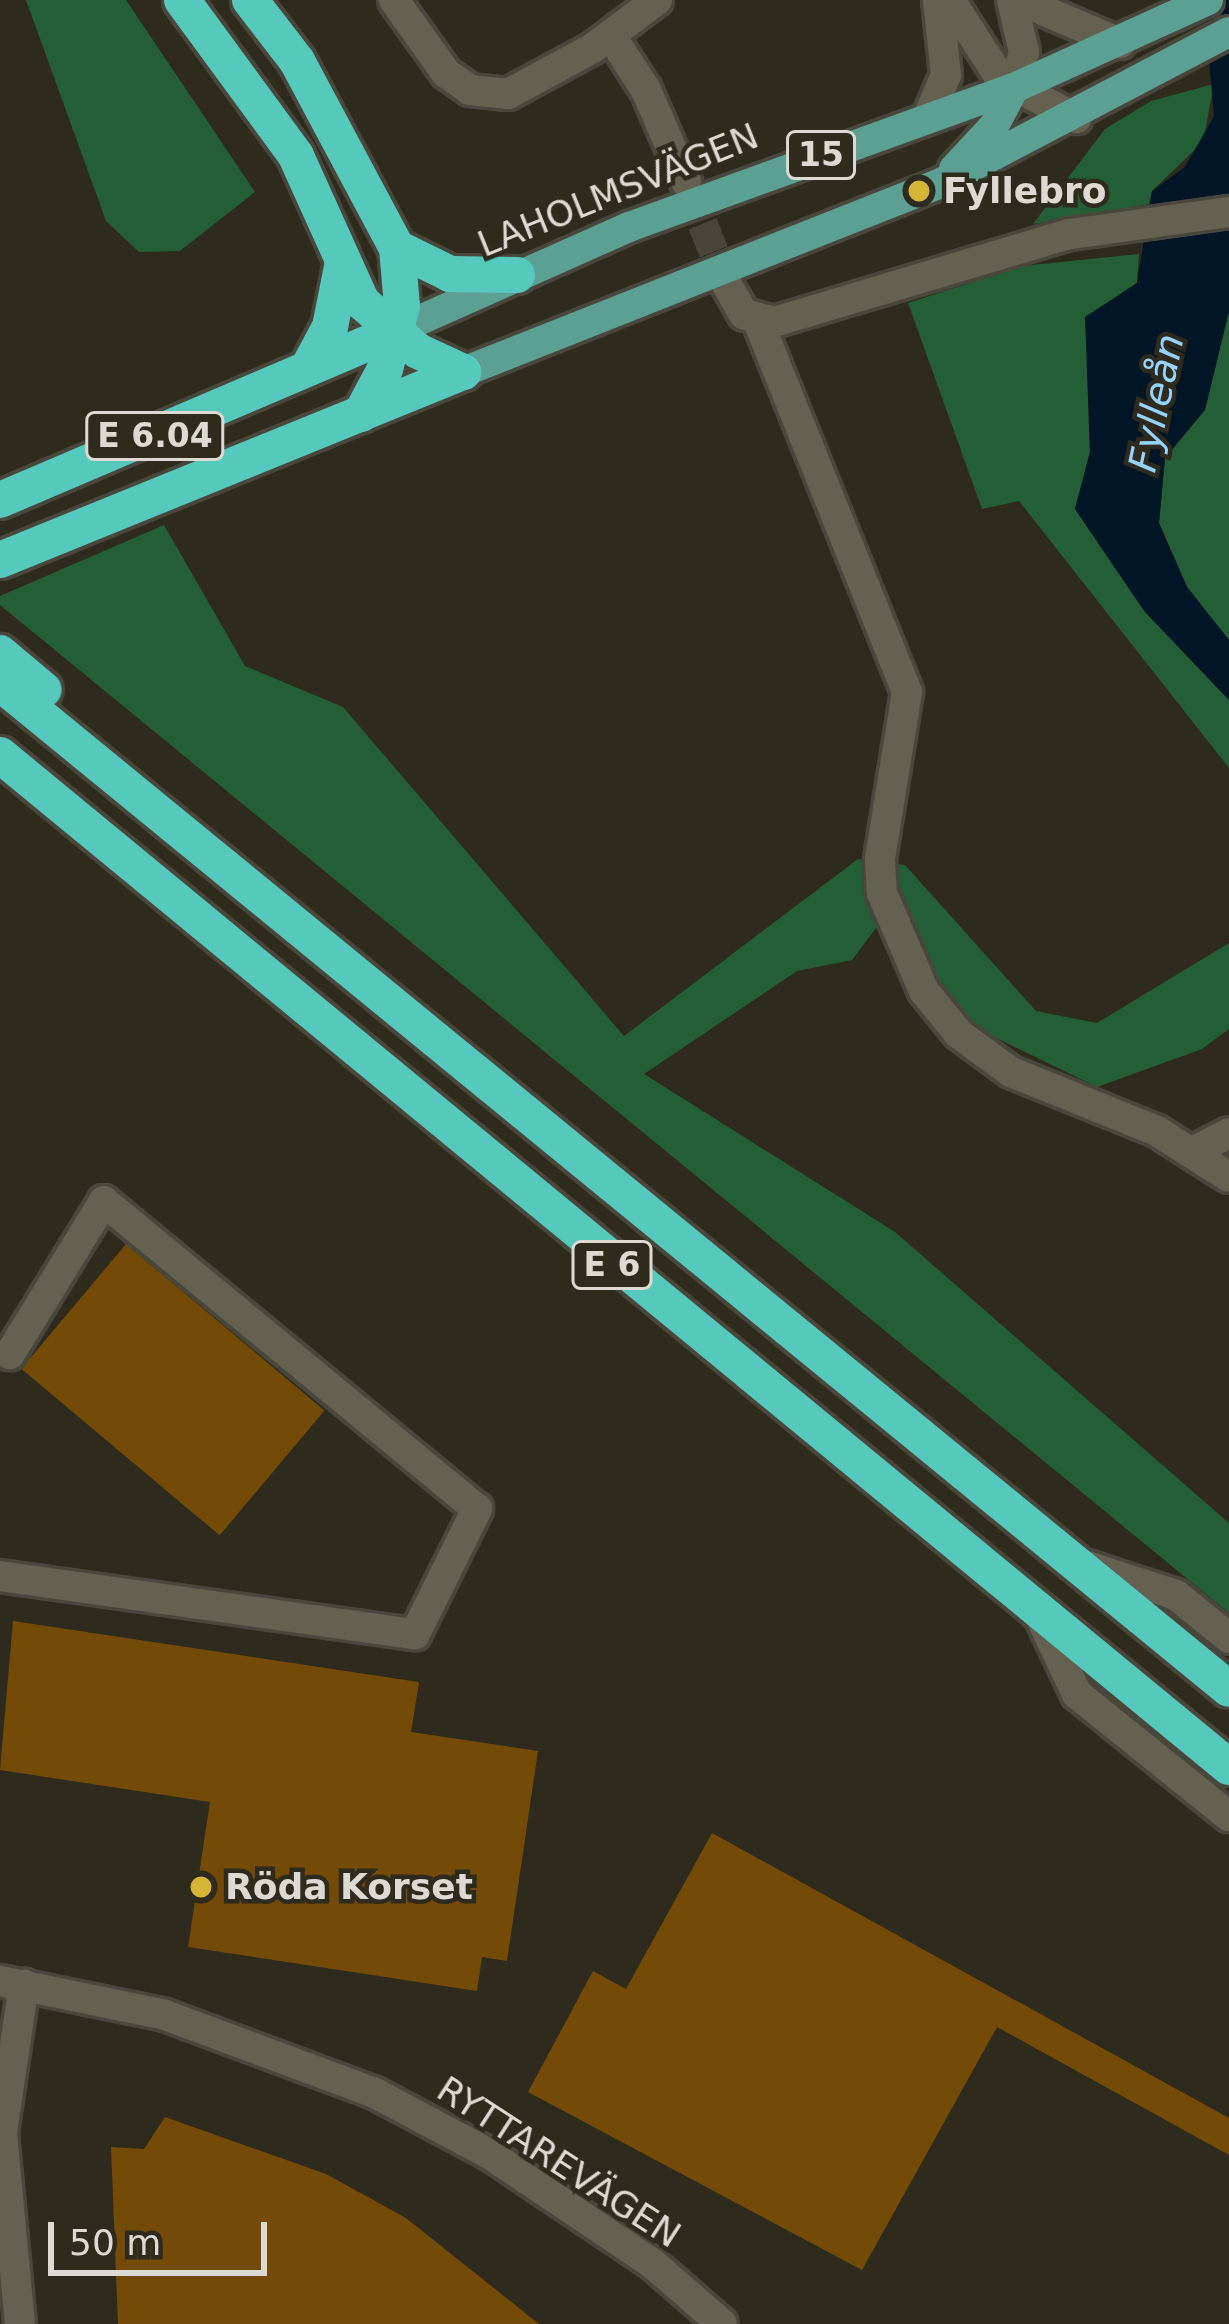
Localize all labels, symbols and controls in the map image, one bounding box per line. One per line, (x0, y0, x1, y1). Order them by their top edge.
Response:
street label: LAHOLMSVÄGEN (471, 114, 765, 266)
road number: 15 (785, 128, 857, 182)
place label: Fyllebro (943, 169, 1106, 213)
marker: Fyllebro (906, 178, 932, 204)
water label: Fylleån (1120, 330, 1194, 476)
road number: E 6.04 (83, 409, 227, 463)
road number: E 6 (570, 1238, 654, 1292)
place label: Röda Korset (225, 1865, 473, 1909)
marker: Röda Korset (188, 1874, 214, 1900)
street label: RYTTAREVÄGEN (429, 2067, 689, 2257)
scale bar (54, 2198, 273, 2272)
text: 50 m (69, 2222, 161, 2263)

